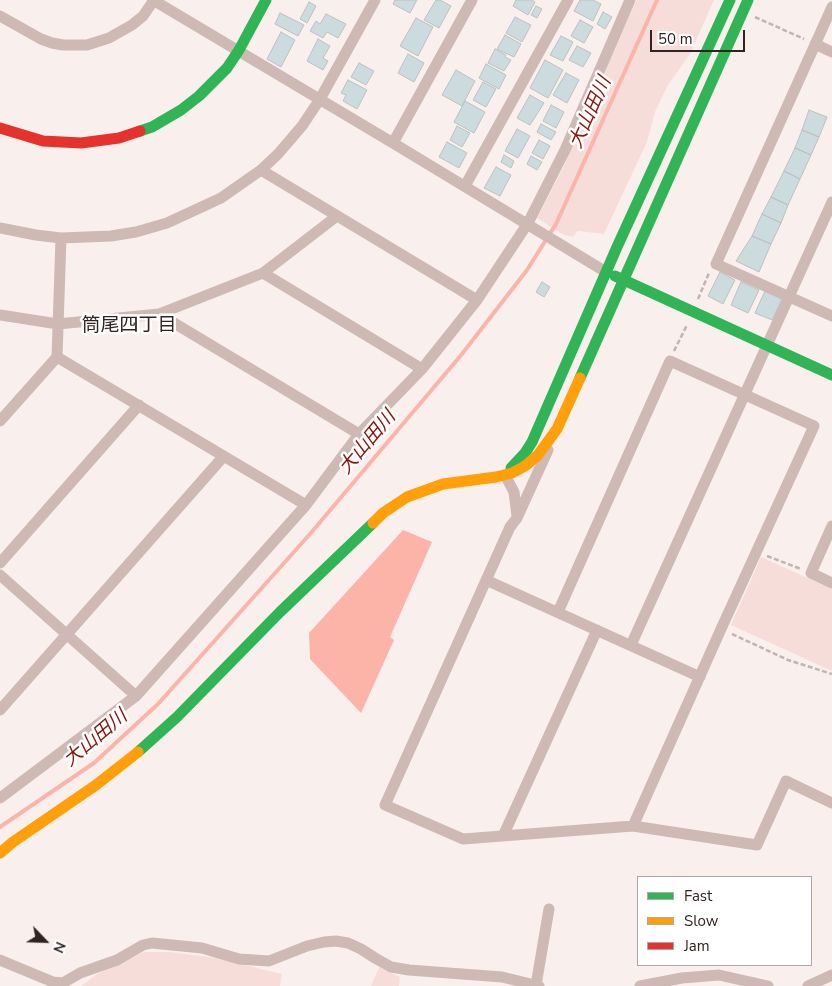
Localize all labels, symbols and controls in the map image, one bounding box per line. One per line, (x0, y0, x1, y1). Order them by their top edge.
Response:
scale bar (652, 20, 747, 52)
text: 50 m (658, 29, 693, 49)
water label: 大山田川 (565, 74, 617, 152)
district label: 筒尾四丁目 (82, 315, 176, 337)
water label: 大山田川 (335, 407, 401, 479)
water label: 大山田川 (60, 706, 132, 772)
legend (637, 876, 812, 966)
text: Fast (684, 886, 712, 906)
text: Slow (684, 911, 718, 931)
north arrow (20, 916, 70, 966)
text: Jam (684, 936, 710, 956)
text: N (48, 939, 70, 956)

